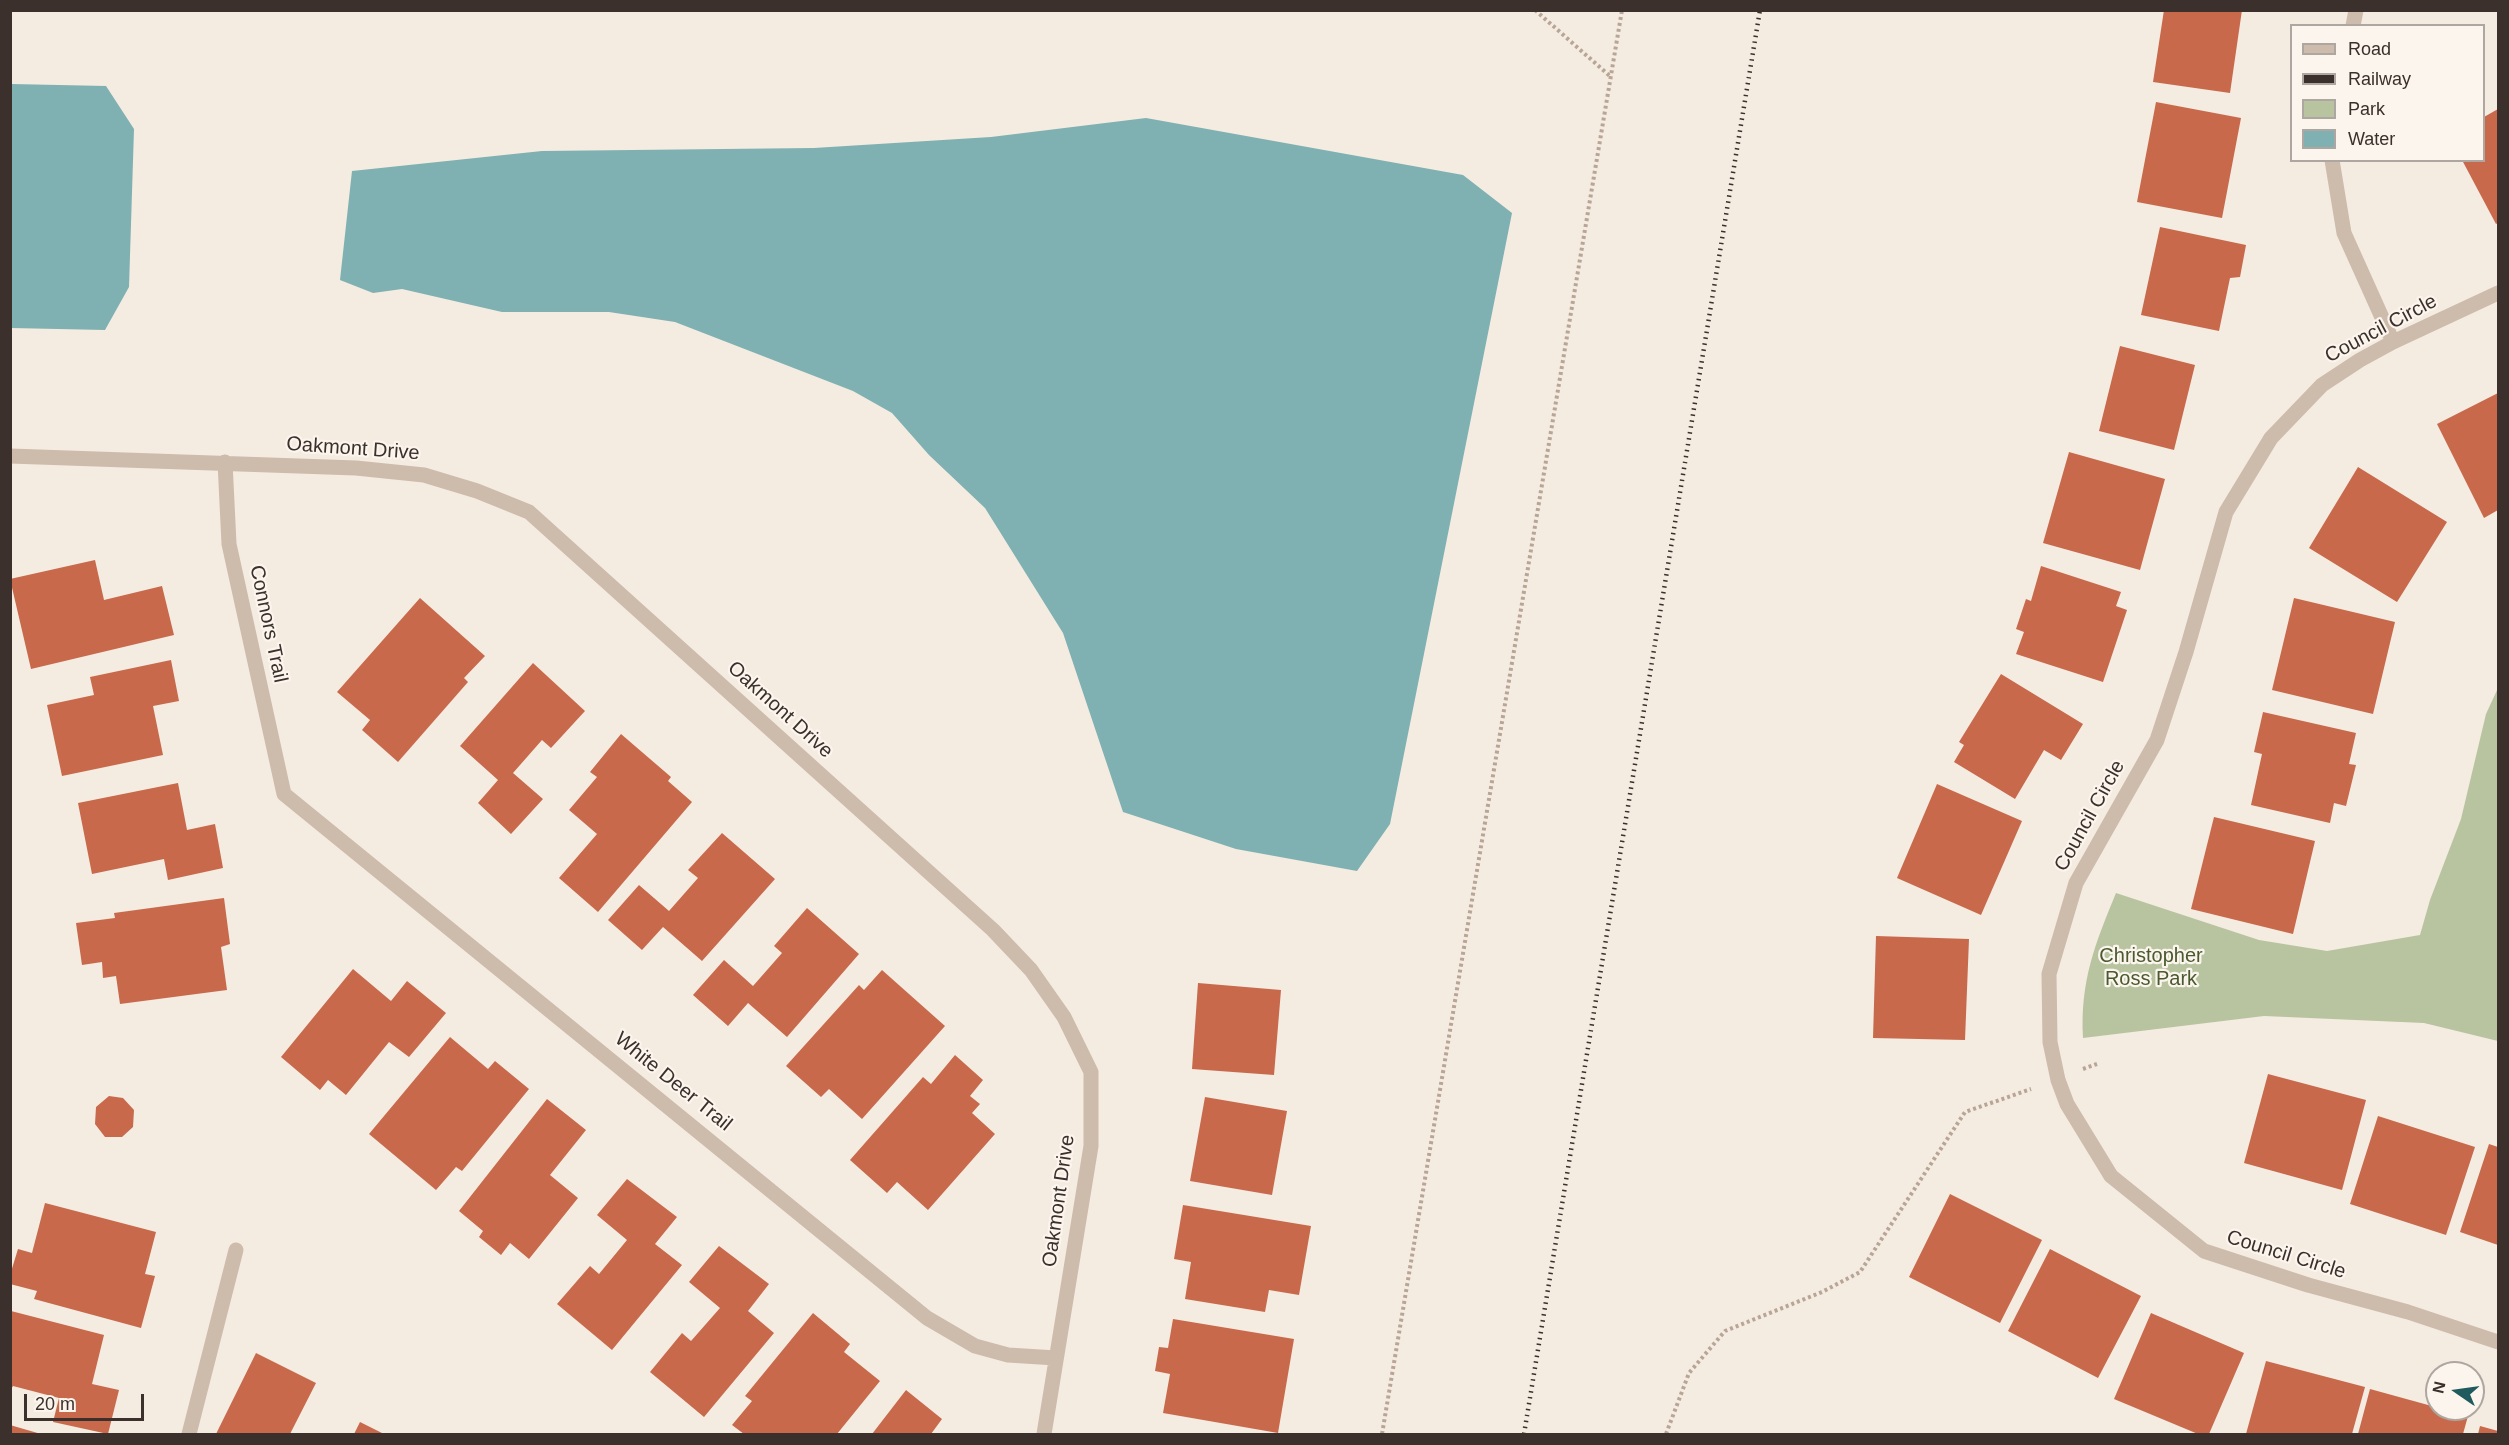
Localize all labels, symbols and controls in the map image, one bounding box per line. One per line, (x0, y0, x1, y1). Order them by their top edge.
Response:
legend (2290, 24, 2485, 162)
text: Road (2348, 39, 2391, 59)
text: Railway (2348, 69, 2411, 89)
text: Park (2348, 99, 2385, 119)
text: Water (2348, 129, 2395, 149)
street label: Council Circle (2321, 289, 2441, 369)
street label: Oakmont Drive (286, 432, 420, 466)
street label: Connors Trail (244, 563, 292, 685)
street label: Oakmont Drive (722, 656, 838, 764)
street label: Council Circle (2050, 756, 2130, 876)
park label: Christopher Ross Park (2099, 944, 2203, 991)
street label: White Deer Trail (610, 1027, 736, 1137)
street label: Oakmont Drive (1038, 1133, 1080, 1269)
street label: Council Circle (2224, 1225, 2348, 1285)
north arrow (2425, 1361, 2485, 1421)
text: N (2429, 1380, 2449, 1395)
scale bar (27, 1382, 147, 1420)
text: 20 m (35, 1394, 75, 1414)

